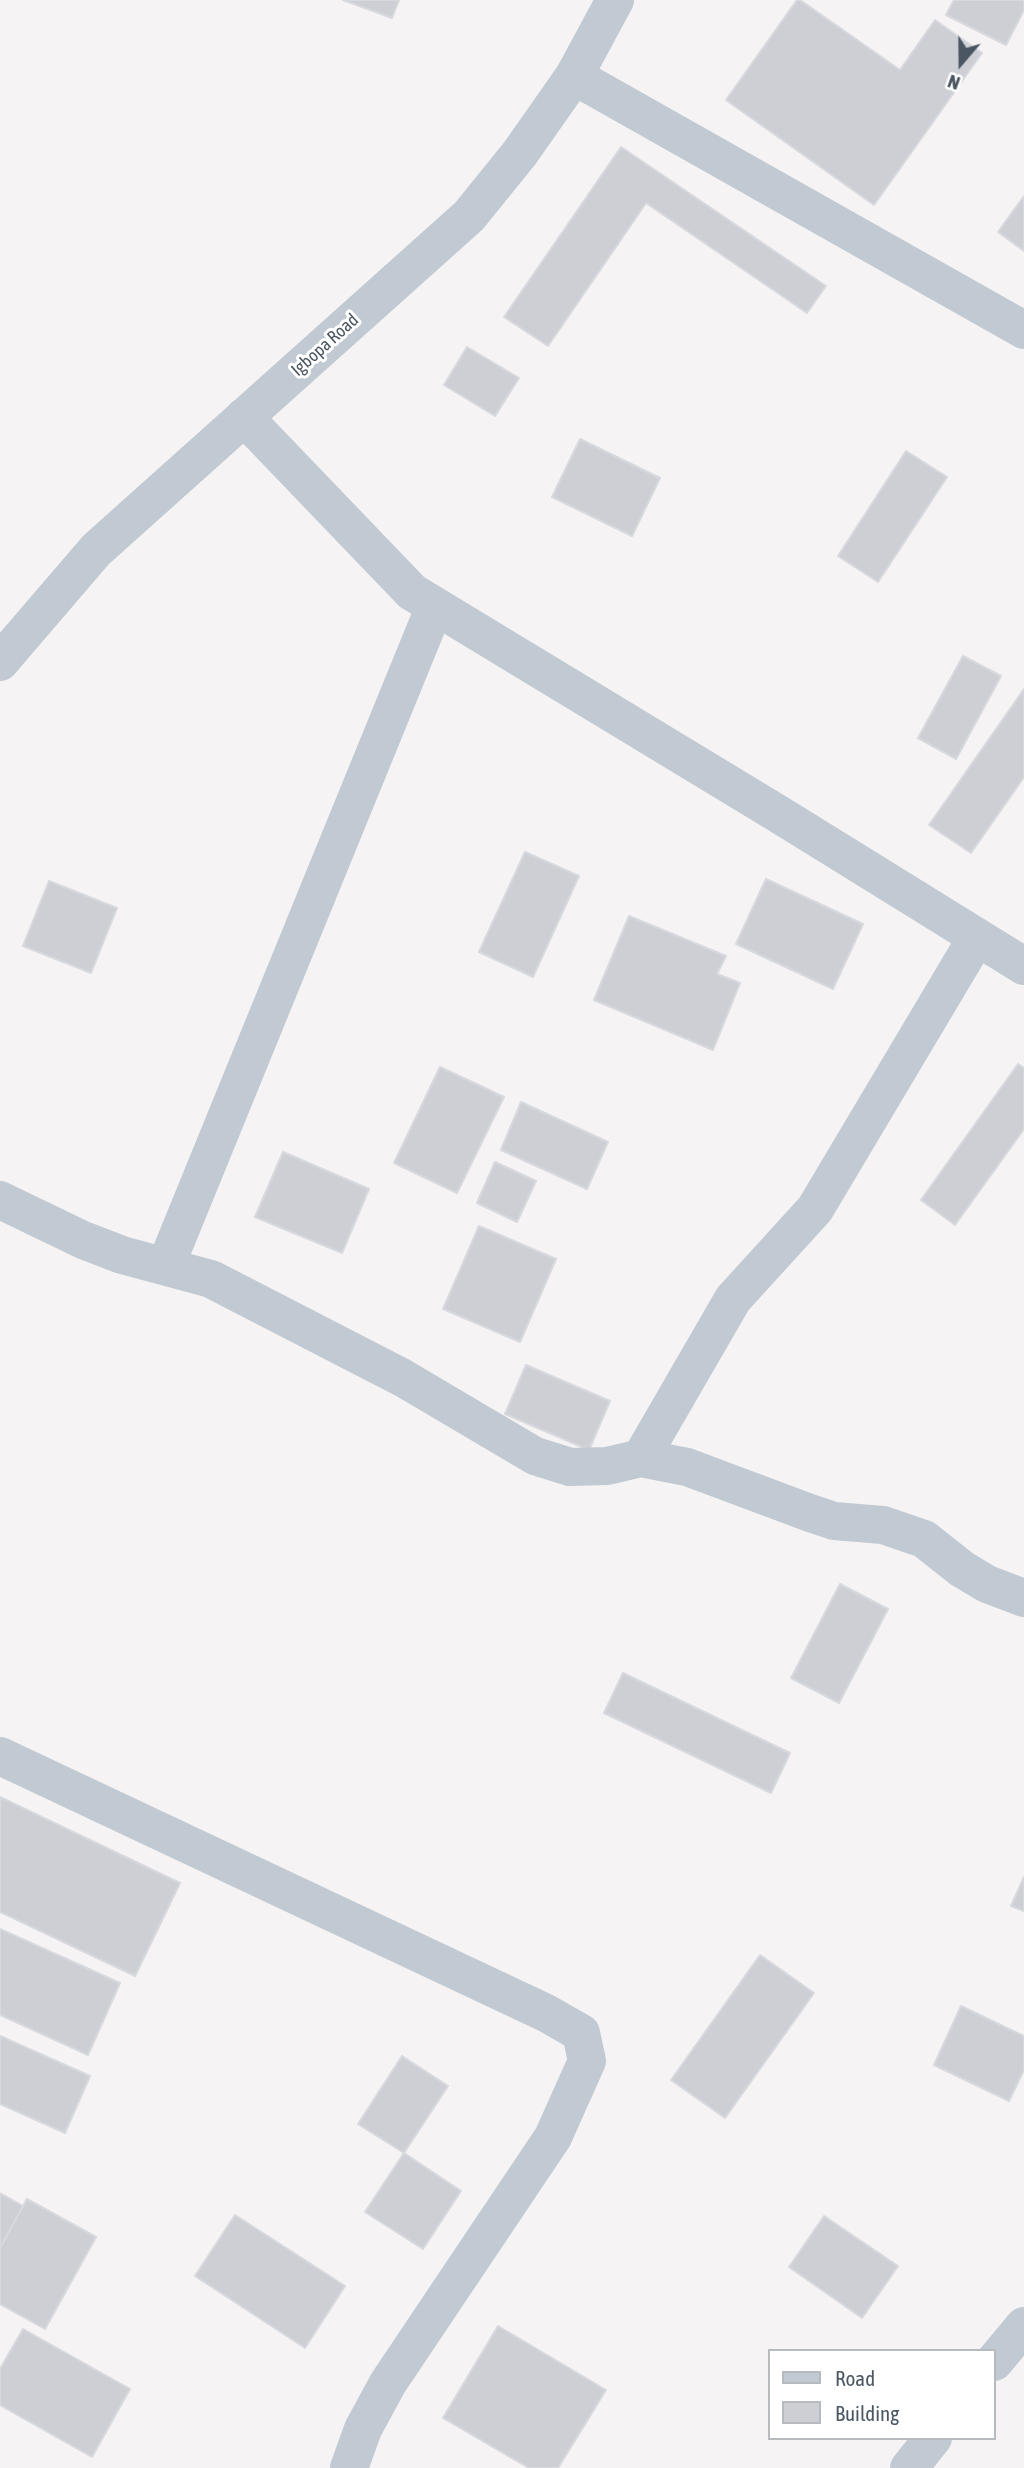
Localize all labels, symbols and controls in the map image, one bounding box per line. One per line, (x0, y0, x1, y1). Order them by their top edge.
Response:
north arrow (926, 28, 996, 98)
text: N (945, 70, 963, 95)
street label: Igbopa Road (287, 309, 363, 381)
legend (768, 2349, 996, 2440)
text: Road (835, 2366, 875, 2390)
text: Building (835, 2401, 899, 2425)

